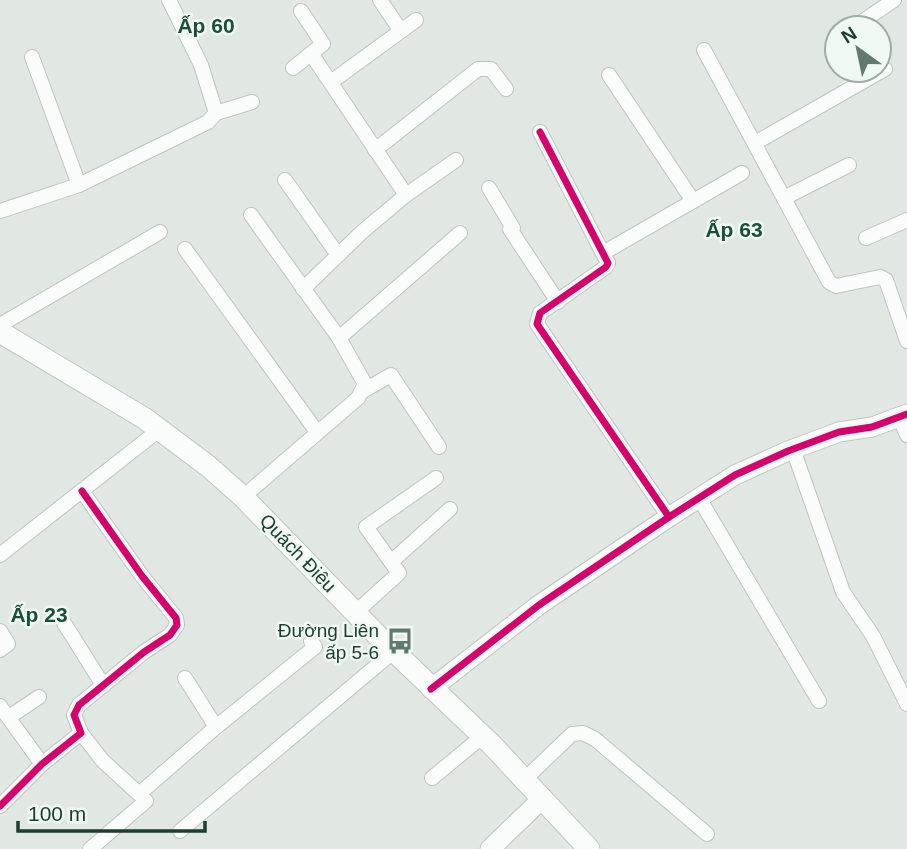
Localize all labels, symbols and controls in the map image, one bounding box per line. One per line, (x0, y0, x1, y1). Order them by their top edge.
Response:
district label: Ấp 60 (177, 14, 235, 37)
north arrow (823, 14, 893, 84)
text: N (838, 23, 860, 48)
district label: Ấp 63 (705, 218, 763, 241)
street label: Quách Điêu (256, 510, 340, 596)
district label: Ấp 23 (10, 603, 68, 626)
place label: Đường Liên ấp 5-6 (278, 620, 379, 663)
bus stop icon: Đường Liên ấp 5-6 (385, 626, 415, 656)
scale bar (18, 790, 205, 834)
text: 100 m (28, 802, 86, 825)

